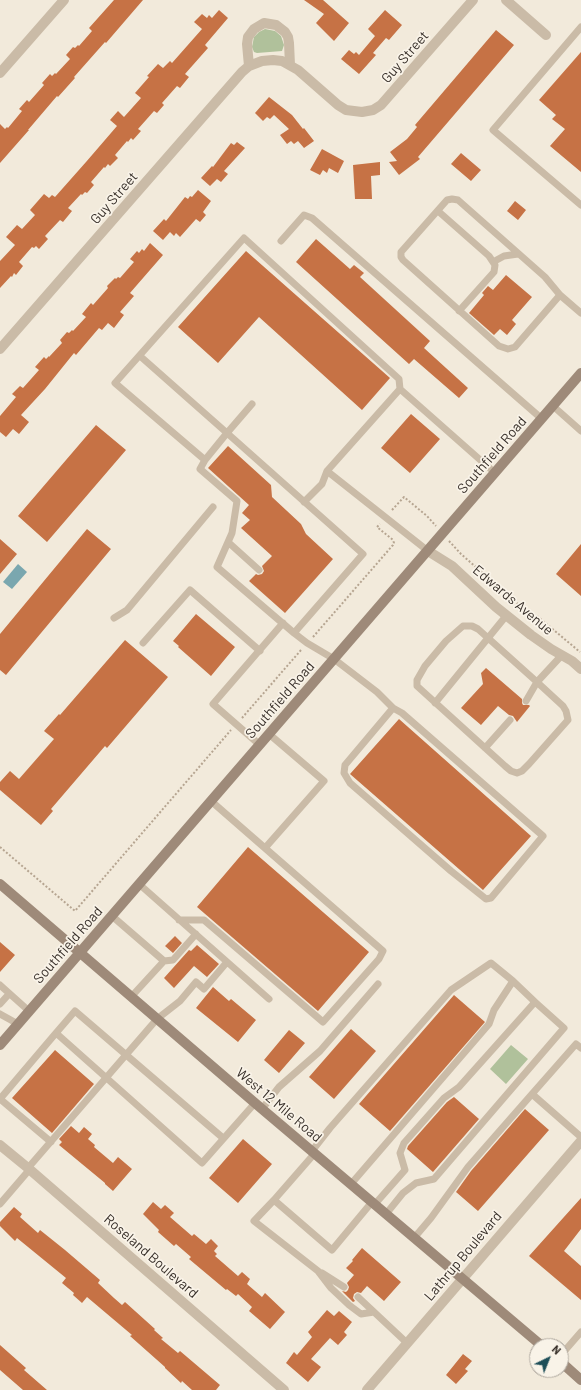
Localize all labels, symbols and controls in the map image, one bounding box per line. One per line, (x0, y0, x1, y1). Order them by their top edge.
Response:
street label: Guy Street (378, 28, 432, 86)
street label: Guy Street (87, 169, 141, 227)
street label: Southfield Road (454, 413, 530, 497)
street label: Edwards Avenue (469, 561, 557, 639)
street label: Southfield Road (242, 658, 318, 742)
street label: Southfield Road (30, 903, 106, 987)
street label: West 12 Mile Road (233, 1064, 325, 1146)
street label: Lathrup Boulevard (421, 1208, 505, 1304)
street label: Roseland Boulevard (100, 1211, 202, 1301)
north arrow (529, 1338, 569, 1378)
text: N (550, 1342, 564, 1357)

